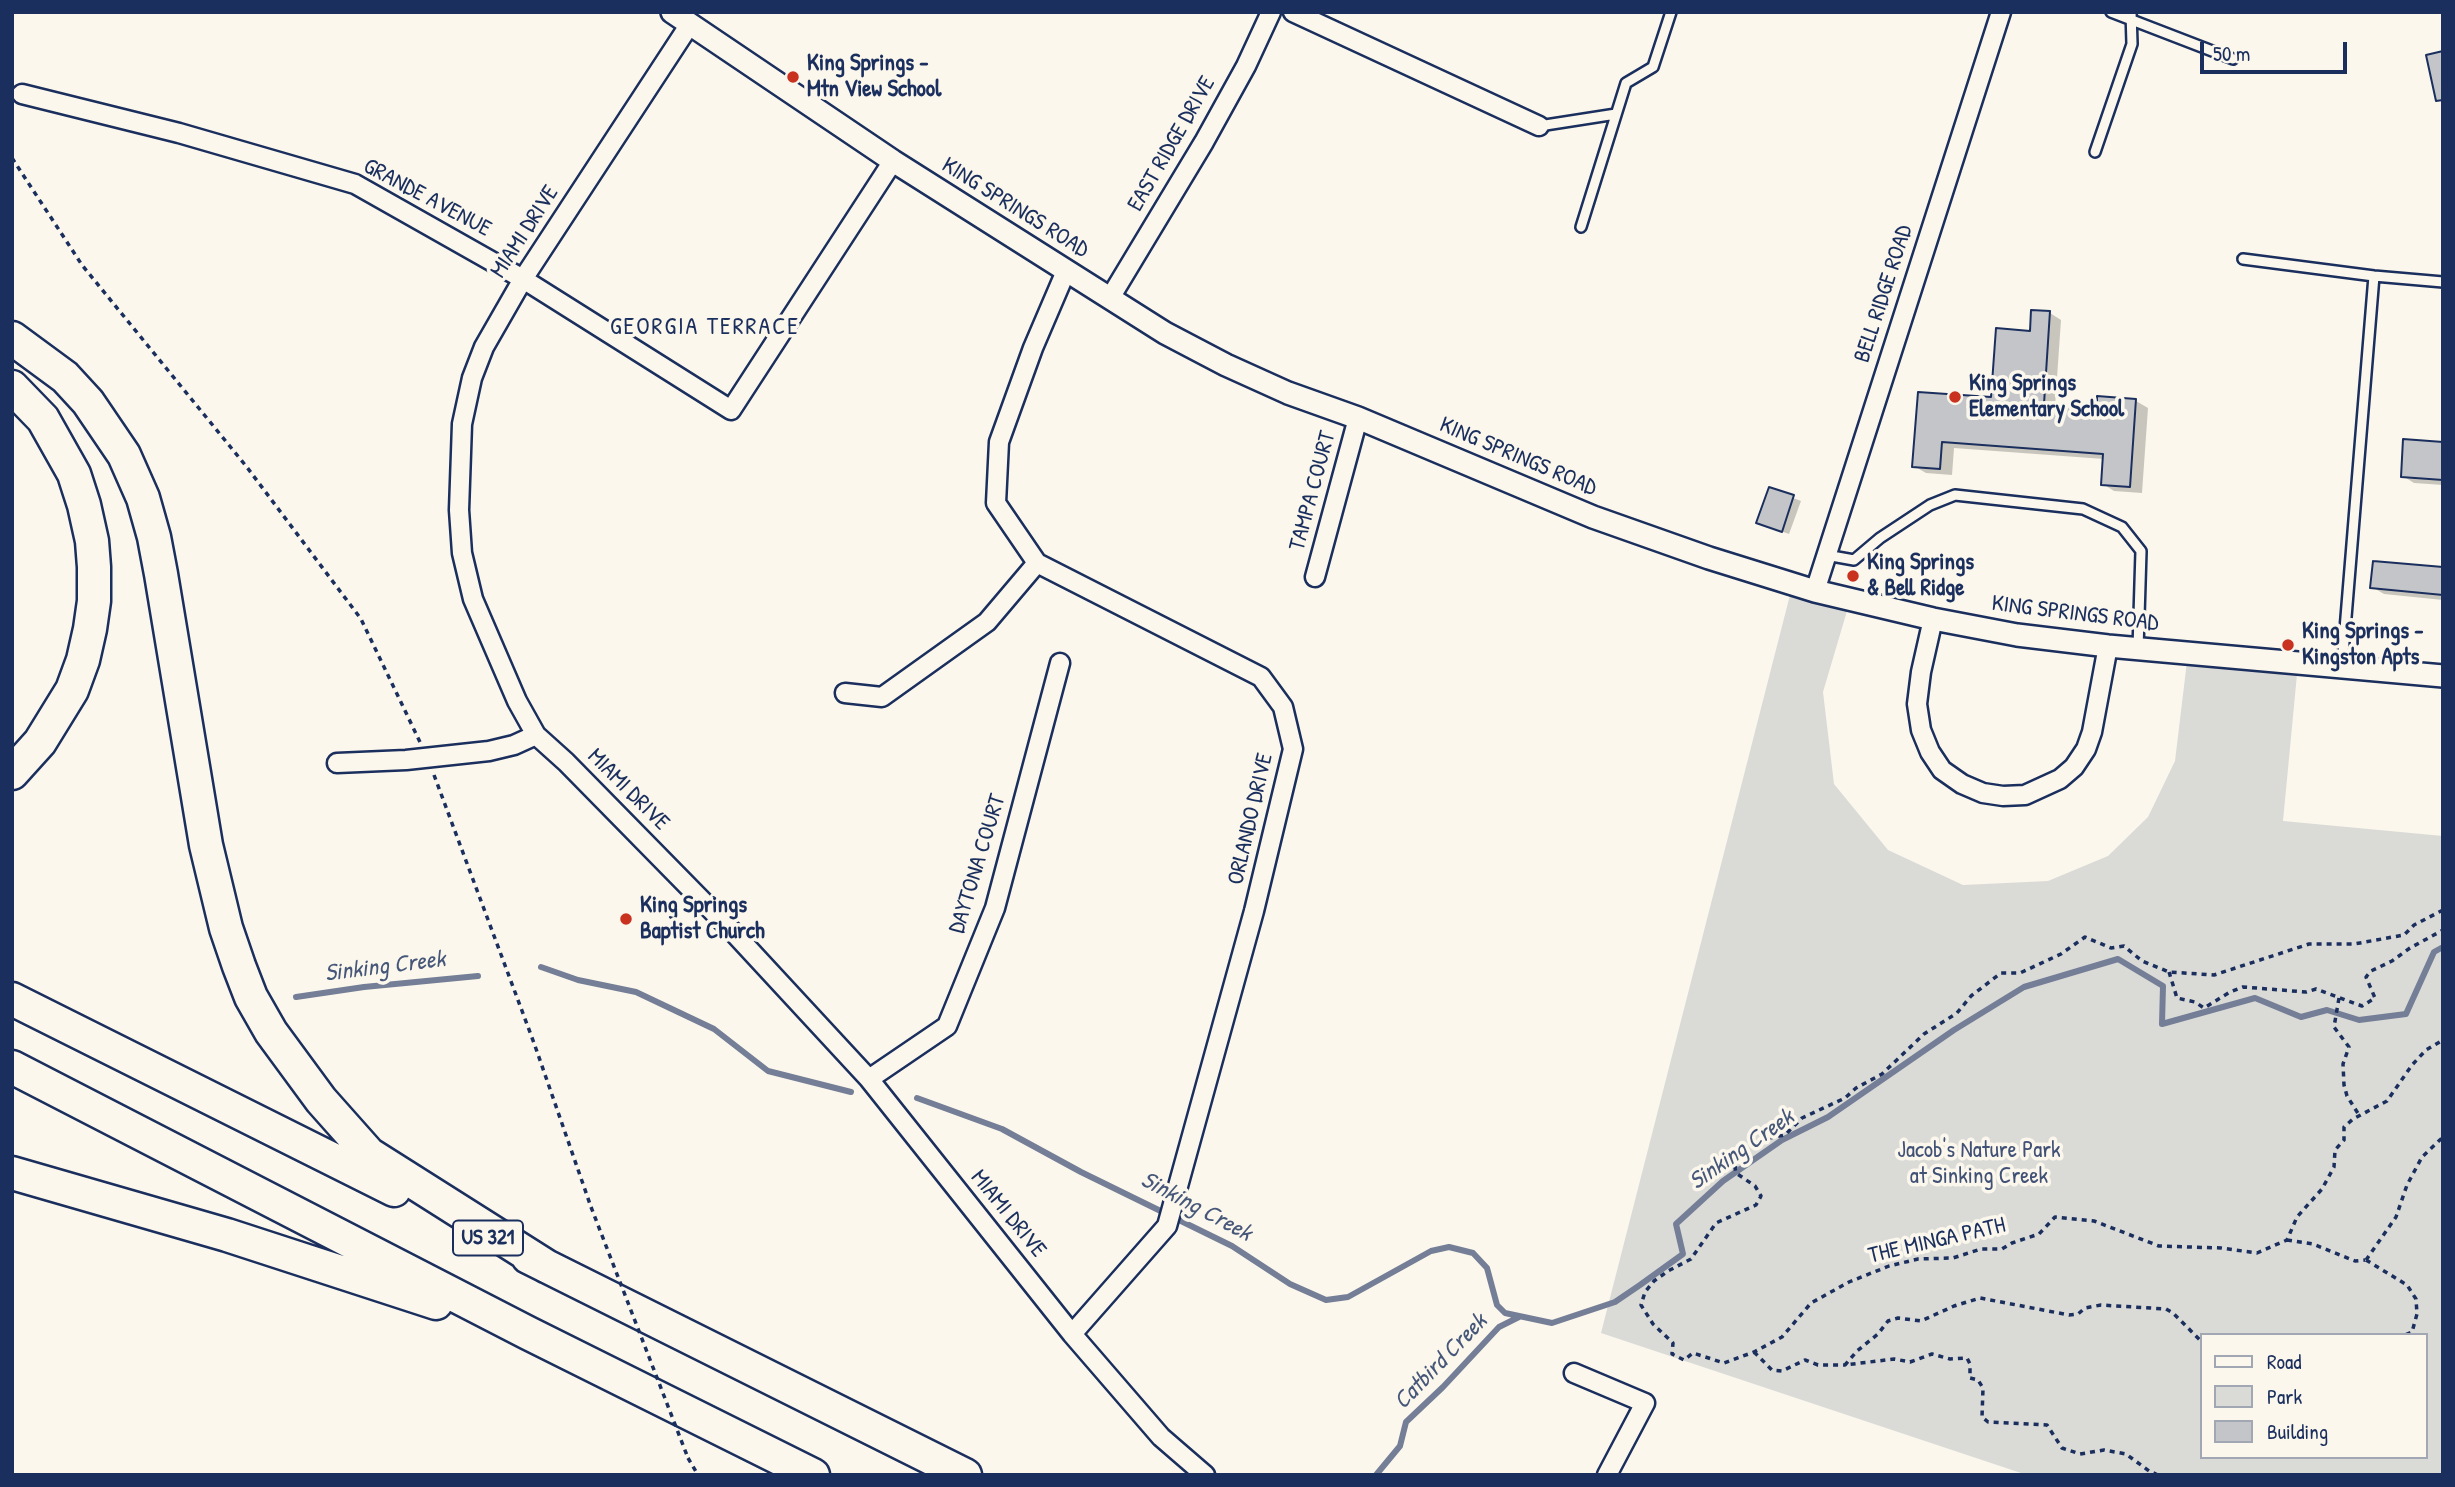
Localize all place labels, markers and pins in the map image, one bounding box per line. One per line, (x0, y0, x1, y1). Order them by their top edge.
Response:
place label: King Springs - Mtn View School (807, 50, 941, 104)
marker: King Springs - Mtn View School (785, 69, 801, 85)
place label: King Springs Elementary School (1969, 370, 2124, 424)
marker: King Springs Elementary School (1947, 389, 1963, 405)
place label: King Springs & Bell Ridge (1867, 549, 1974, 603)
marker: King Springs & Bell Ridge (1845, 568, 1861, 584)
place label: King Springs - Kingston Apts (2302, 618, 2424, 672)
marker: King Springs - Kingston Apts (2280, 637, 2296, 653)
place label: King Springs Baptist Church (640, 892, 765, 946)
marker: King Springs Baptist Church (618, 911, 634, 927)

